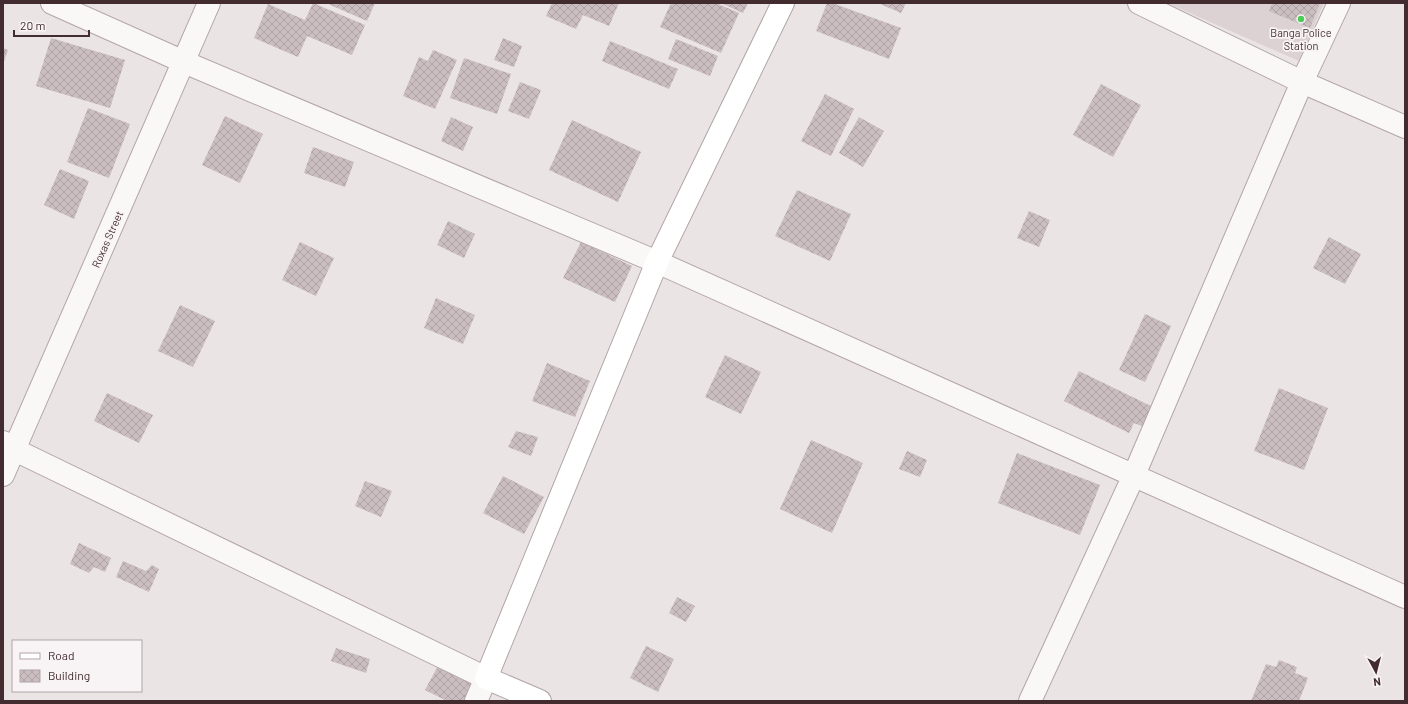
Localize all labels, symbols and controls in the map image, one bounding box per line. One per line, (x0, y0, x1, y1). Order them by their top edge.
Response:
scale bar (14, 12, 89, 38)
marker: Banga Police Station (1296, 14, 1306, 24)
text: 20 m (20, 18, 46, 32)
place label: Banga Police Station (1270, 26, 1332, 52)
street label: Roxas Street (89, 209, 125, 269)
legend (12, 640, 142, 692)
text: Road (48, 648, 75, 662)
north arrow (1356, 652, 1396, 692)
text: Building (48, 668, 90, 682)
text: N (1373, 676, 1382, 689)

